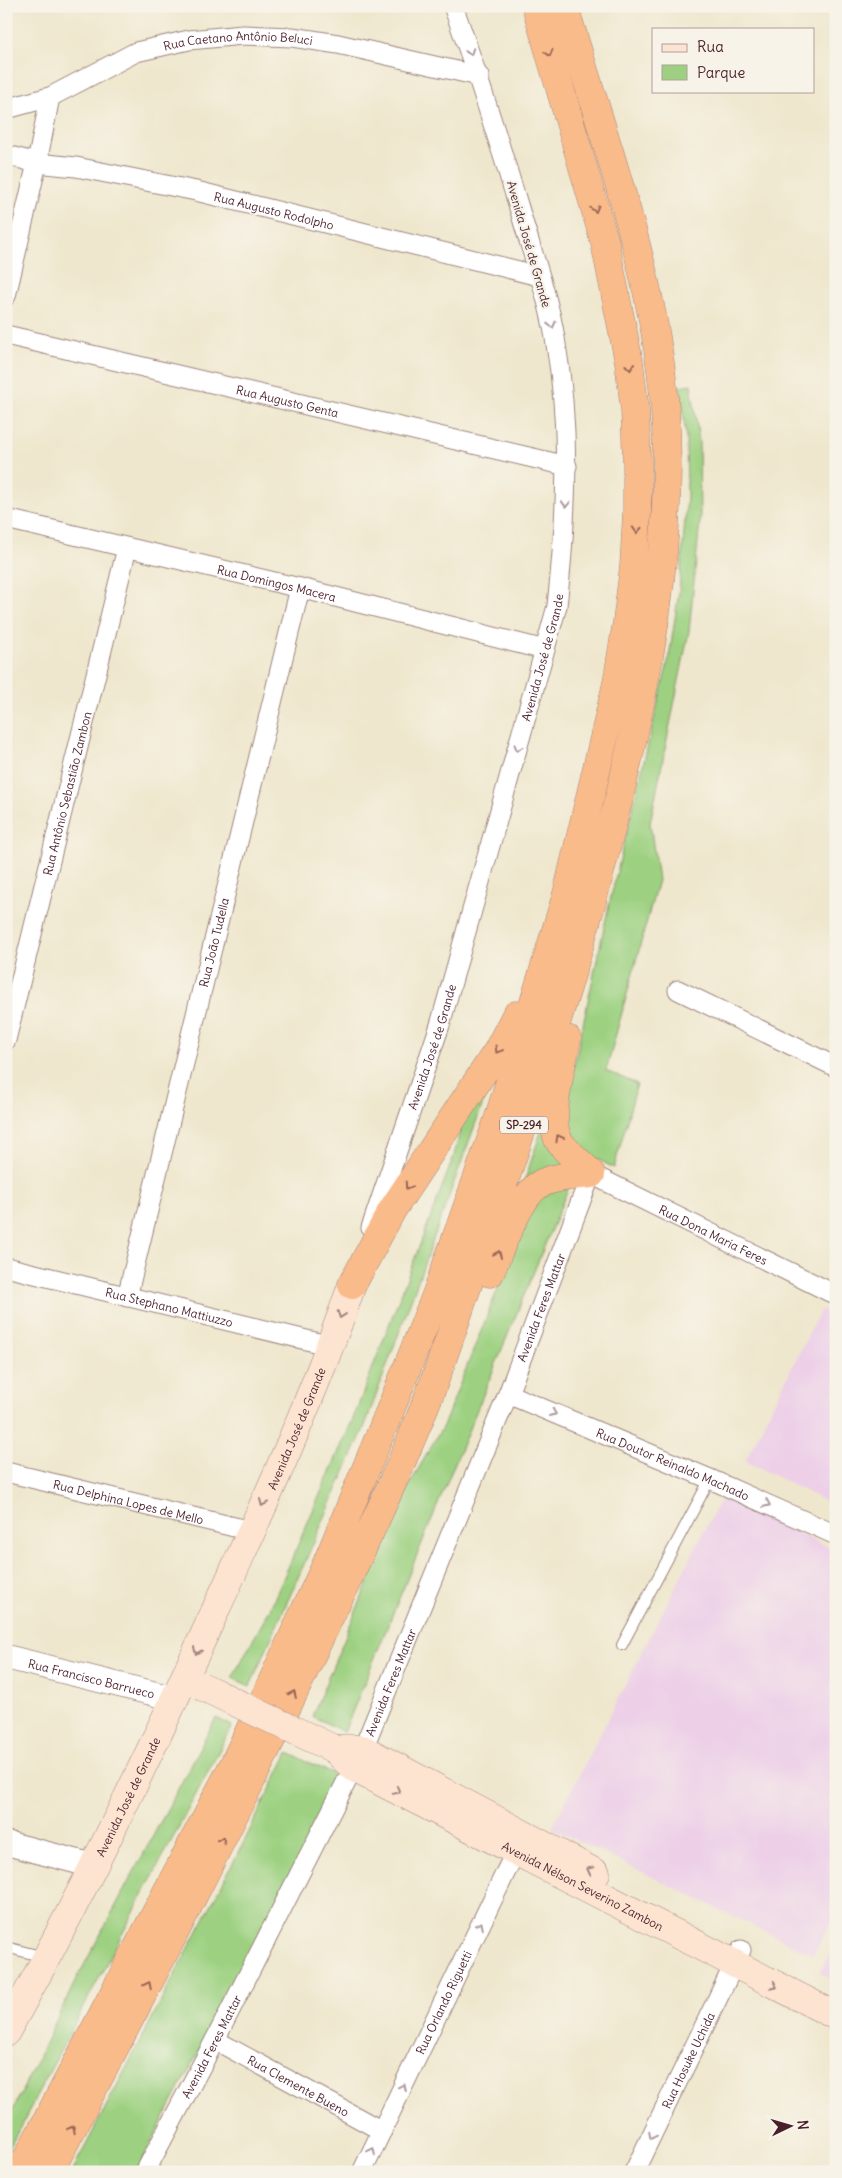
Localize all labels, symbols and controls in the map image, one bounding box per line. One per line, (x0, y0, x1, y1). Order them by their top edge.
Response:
street label: Rua Caetano Antônio Beluci (162, 27, 314, 53)
legend (652, 28, 814, 92)
text: Rua (697, 37, 724, 56)
one-way arrow (464, 47, 474, 56)
one-way arrow (544, 48, 554, 57)
text: Parque (697, 63, 745, 82)
street label: Avenida José de Grande (504, 179, 554, 309)
street label: Rua Augusto Rodolpho (212, 188, 336, 232)
one-way arrow (590, 204, 600, 212)
one-way arrow (546, 320, 557, 329)
one-way arrow (624, 364, 635, 372)
street label: Rua Augusto Genta (235, 382, 340, 420)
one-way arrow (560, 500, 571, 508)
one-way arrow (631, 526, 642, 534)
street label: Rua Domingos Macera (216, 561, 338, 604)
street label: Avenida José de Grande (518, 593, 566, 723)
street label: Rua Antônio Sebastião Zambon (39, 710, 94, 877)
one-way arrow (513, 743, 523, 751)
street label: Rua João Tudella (195, 896, 232, 989)
street label: Avenida José de Grande (404, 982, 459, 1112)
one-way arrow (494, 1045, 504, 1054)
road number: SP-294 (500, 1116, 548, 1134)
one-way arrow (555, 1135, 565, 1144)
one-way arrow (405, 1180, 414, 1190)
street label: Rua Dona Maria Feres (657, 1201, 770, 1268)
one-way arrow (491, 1250, 502, 1259)
street label: Avenida Feres Mattar (513, 1251, 568, 1364)
street label: Rua Stephano Mattiuzzo (104, 1284, 235, 1329)
one-way arrow (337, 1311, 347, 1319)
street label: Avenida José de Grande (264, 1365, 328, 1492)
one-way arrow (548, 1406, 557, 1417)
street label: Rua Doutor Reinaldo Machado (594, 1425, 752, 1503)
street label: Rua Delphina Lopes de Mello (52, 1476, 206, 1527)
one-way arrow (259, 1498, 270, 1507)
one-way arrow (762, 1498, 771, 1508)
street label: Avenida Feres Mattar (362, 1626, 419, 1738)
one-way arrow (193, 1646, 203, 1655)
street label: Rua Francisco Barrueco (27, 1655, 156, 1701)
one-way arrow (287, 1690, 298, 1699)
street label: Avenida José de Grande (92, 1734, 163, 1859)
one-way arrow (391, 1785, 400, 1795)
one-way arrow (216, 1836, 226, 1845)
street label: Avenida Nélson Severino Zambon (500, 1838, 666, 1934)
one-way arrow (586, 1866, 595, 1876)
one-way arrow (474, 1921, 485, 1930)
street label: Rua Orlando Riguetti (412, 1948, 474, 2057)
one-way arrow (769, 1980, 778, 1990)
one-way arrow (142, 1981, 152, 1990)
street label: Avenida Feres Mattar (178, 1992, 244, 2101)
street label: Rua Hosuke Uchida (658, 2010, 718, 2111)
street label: Rua Clemente Bueno (245, 2052, 352, 2119)
one-way arrow (396, 2083, 407, 2092)
north arrow (764, 2100, 814, 2150)
text: N (794, 2119, 812, 2130)
one-way arrow (66, 2125, 76, 2134)
one-way arrow (648, 2131, 658, 2140)
one-way arrow (365, 2147, 376, 2156)

